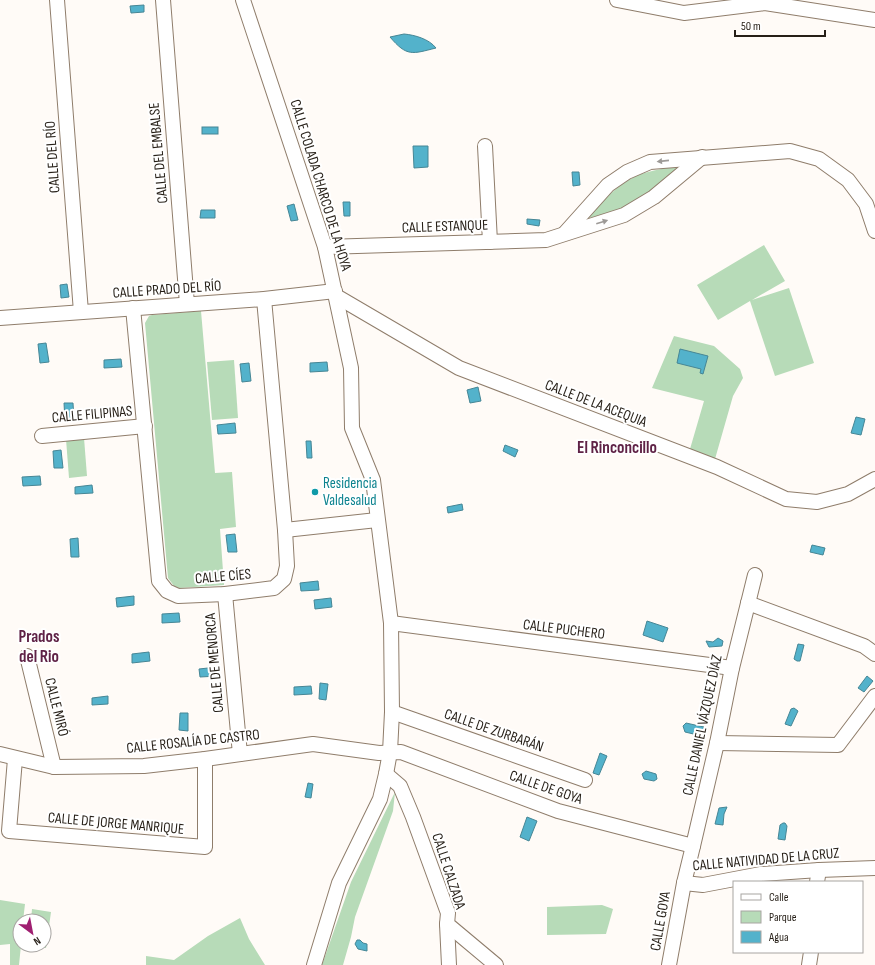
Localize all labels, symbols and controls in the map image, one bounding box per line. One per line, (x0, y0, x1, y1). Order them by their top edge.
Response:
scale bar (735, 12, 825, 38)
text: 50 m (741, 19, 761, 34)
street label: CALLE COLADA CHARCO DE LA HOYA (285, 97, 356, 274)
street label: CALLE DEL EMBALSE (145, 102, 172, 204)
street label: CALLE DEL RÍO (41, 120, 64, 194)
one-way arrow (657, 158, 669, 164)
street label: CALLE ESTANQUE (402, 215, 489, 238)
one-way arrow (596, 218, 608, 224)
street label: CALLE PRADO DEL RÍO (112, 276, 222, 303)
street label: CALLE DE LA ACEQUIA (542, 375, 650, 432)
street label: CALLE FILIPINAS (51, 402, 133, 427)
district label: El Rinconcillo (577, 438, 657, 458)
place label: Residencia Valdesalud (323, 474, 377, 510)
marker: Residencia Valdesalud (310, 487, 320, 497)
street label: CALLE CÍES (194, 565, 252, 588)
street label: CALLE DE MENORCA (201, 612, 228, 714)
street label: CALLE PUCHERO (522, 615, 606, 644)
district label: Prados del Rio (19, 627, 60, 667)
street label: CALLE DANIEL VÁZQUEZ DÍAZ (678, 653, 727, 797)
street label: CALLE MIRÓ (40, 676, 73, 738)
street label: CALLE DE ZURBARÁN (442, 705, 546, 756)
street label: CALLE ROSALÍA DE CASTRO (125, 725, 261, 758)
street label: CALLE DE GOYA (507, 766, 585, 809)
street label: CALLE DE JORGE MANRIQUE (47, 808, 185, 839)
street label: CALLE CALZADA (427, 831, 470, 912)
street label: CALLE NATIVIDAD DE LA CRUZ (692, 844, 840, 875)
legend (733, 881, 863, 953)
street label: CALLE GOYA (646, 889, 675, 952)
text: Calle (769, 890, 789, 905)
text: Parque (769, 910, 797, 925)
north arrow (12, 913, 52, 953)
text: Agua (768, 930, 789, 945)
text: N (31, 934, 43, 948)

